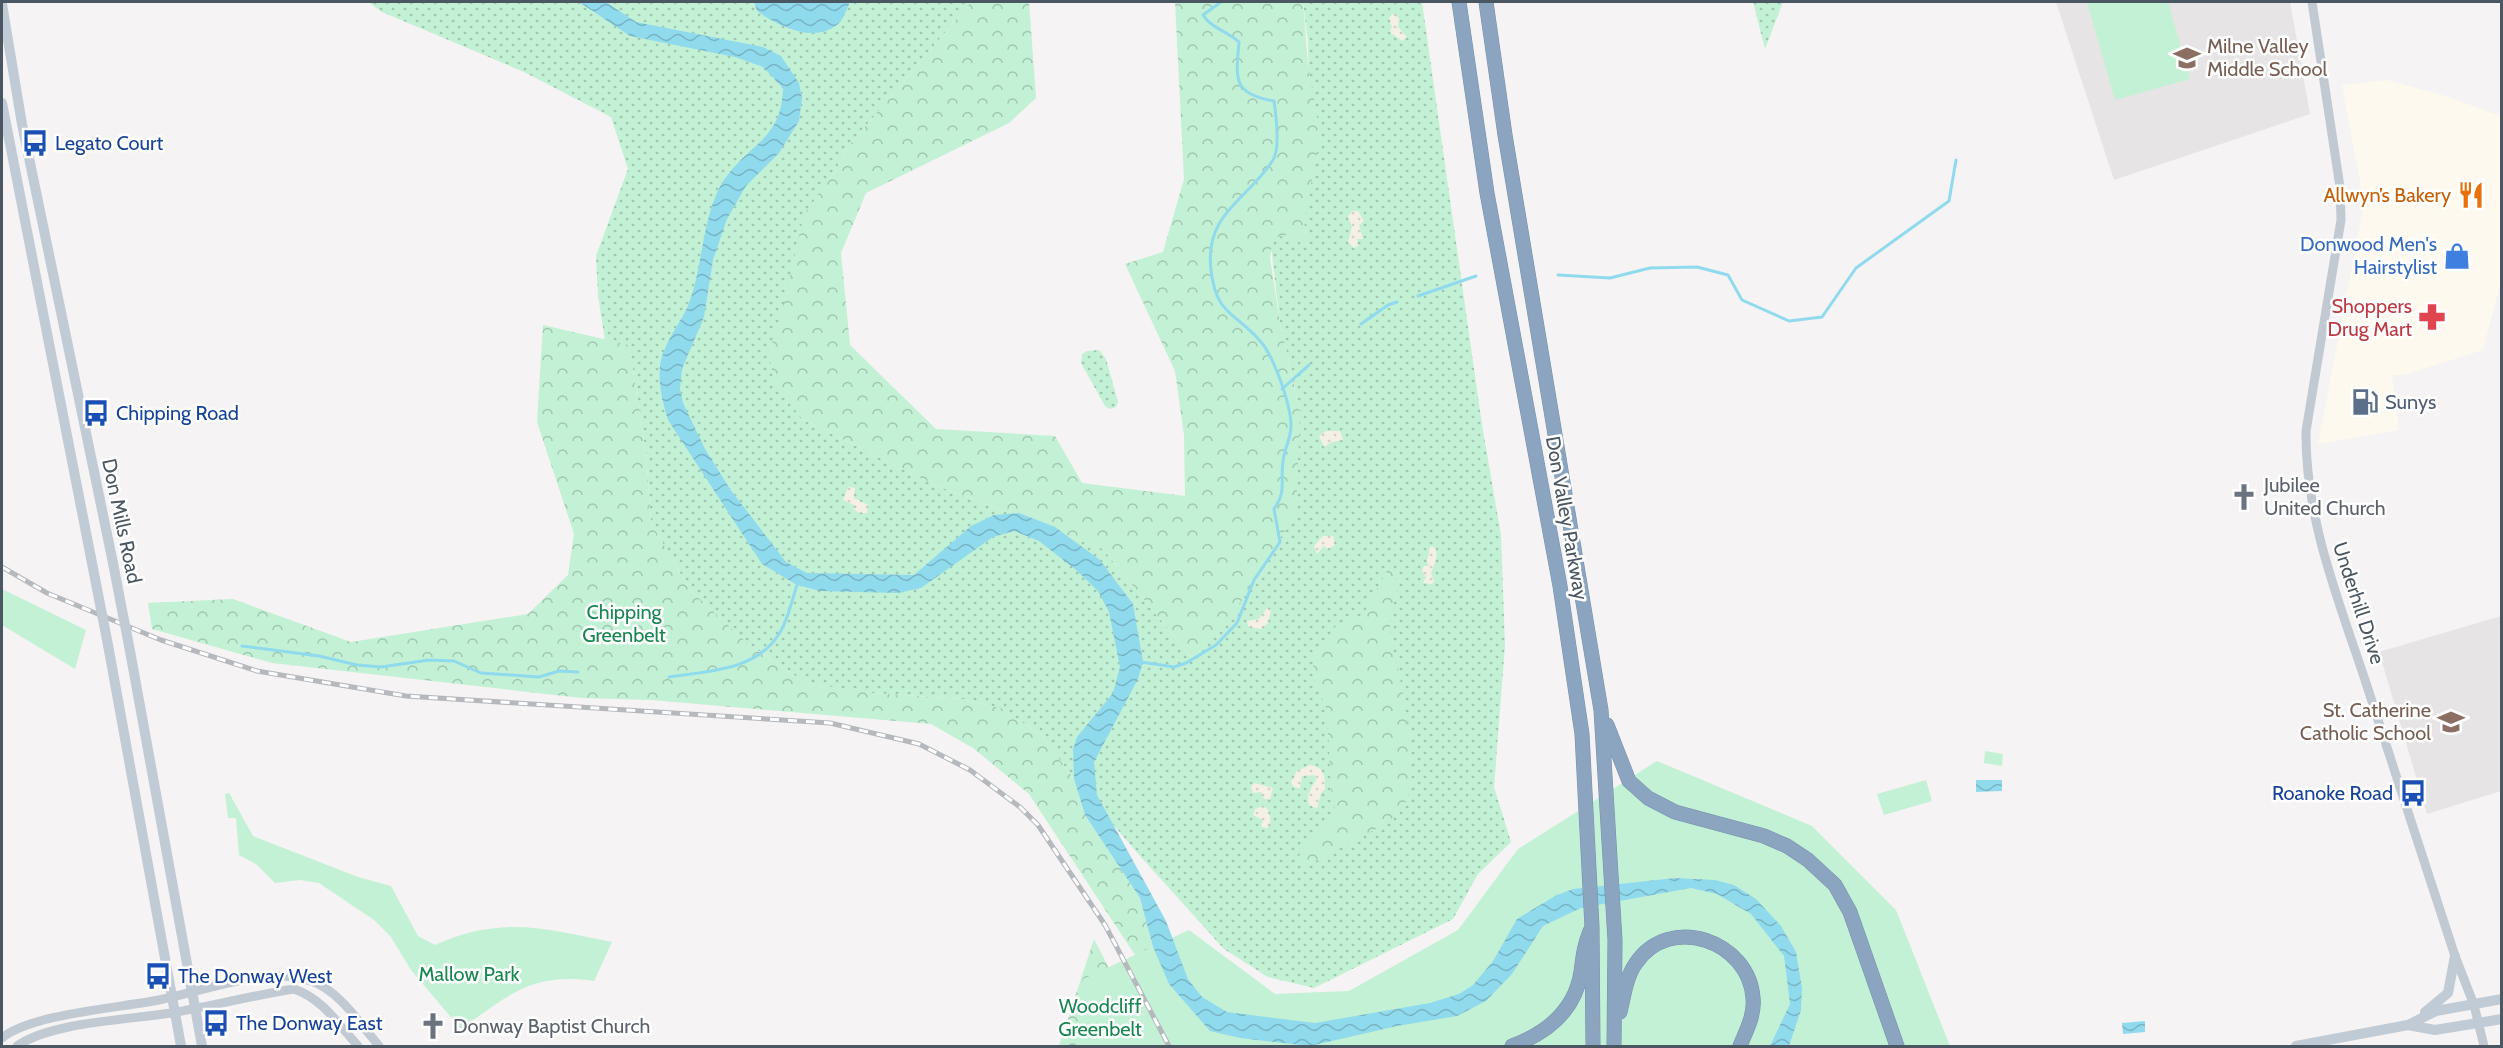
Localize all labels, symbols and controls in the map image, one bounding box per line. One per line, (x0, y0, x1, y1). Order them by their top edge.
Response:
place label: Milne Valley Middle School (2207, 34, 2327, 81)
school or university icon: Milne Valley Middle School (2172, 43, 2202, 73)
bus stop icon: Legato Court (20, 128, 50, 158)
place label: Legato Court (55, 131, 163, 155)
restaurant icon: Allwyn’s Bakery (2456, 180, 2486, 210)
place label: Allwyn’s Bakery (2323, 183, 2451, 207)
place label: Donwood Men's Hairstylist (2300, 232, 2437, 279)
shop icon: Donwood Men's Hairstylist (2442, 241, 2472, 271)
place label: Shoppers Drug Mart (2328, 294, 2412, 341)
pharmacy icon: Shoppers Drug Mart (2417, 302, 2447, 332)
fuel station icon: Sunys (2350, 387, 2380, 417)
place label: Sunys (2385, 390, 2436, 414)
bus stop icon: Chipping Road (81, 398, 111, 428)
place label: Chipping Road (116, 401, 239, 425)
street label: Don Valley Parkway (1541, 434, 1593, 602)
street label: Don Mills Road (97, 456, 147, 586)
place label: Jubilee United Church (2263, 473, 2386, 520)
church icon: Jubilee United Church (2229, 482, 2259, 512)
street label: Underhill Drive (2328, 539, 2390, 667)
park label: Chipping Greenbelt (582, 600, 666, 647)
place label: St. Catherine Catholic School (2300, 698, 2431, 745)
school or university icon: St. Catherine Catholic School (2436, 707, 2466, 737)
bus stop icon: Roanoke Road (2398, 778, 2428, 808)
place label: Roanoke Road (2272, 781, 2393, 805)
bus stop icon: The Donway West (143, 961, 173, 991)
park label: Mallow Park (419, 962, 520, 986)
place label: The Donway West (178, 964, 332, 988)
park label: Woodcliff Greenbelt (1058, 994, 1142, 1041)
bus stop icon: The Donway East (201, 1008, 231, 1038)
place label: The Donway East (236, 1011, 383, 1035)
church icon: Donway Baptist Church (418, 1011, 448, 1041)
place label: Donway Baptist Church (453, 1014, 650, 1038)

